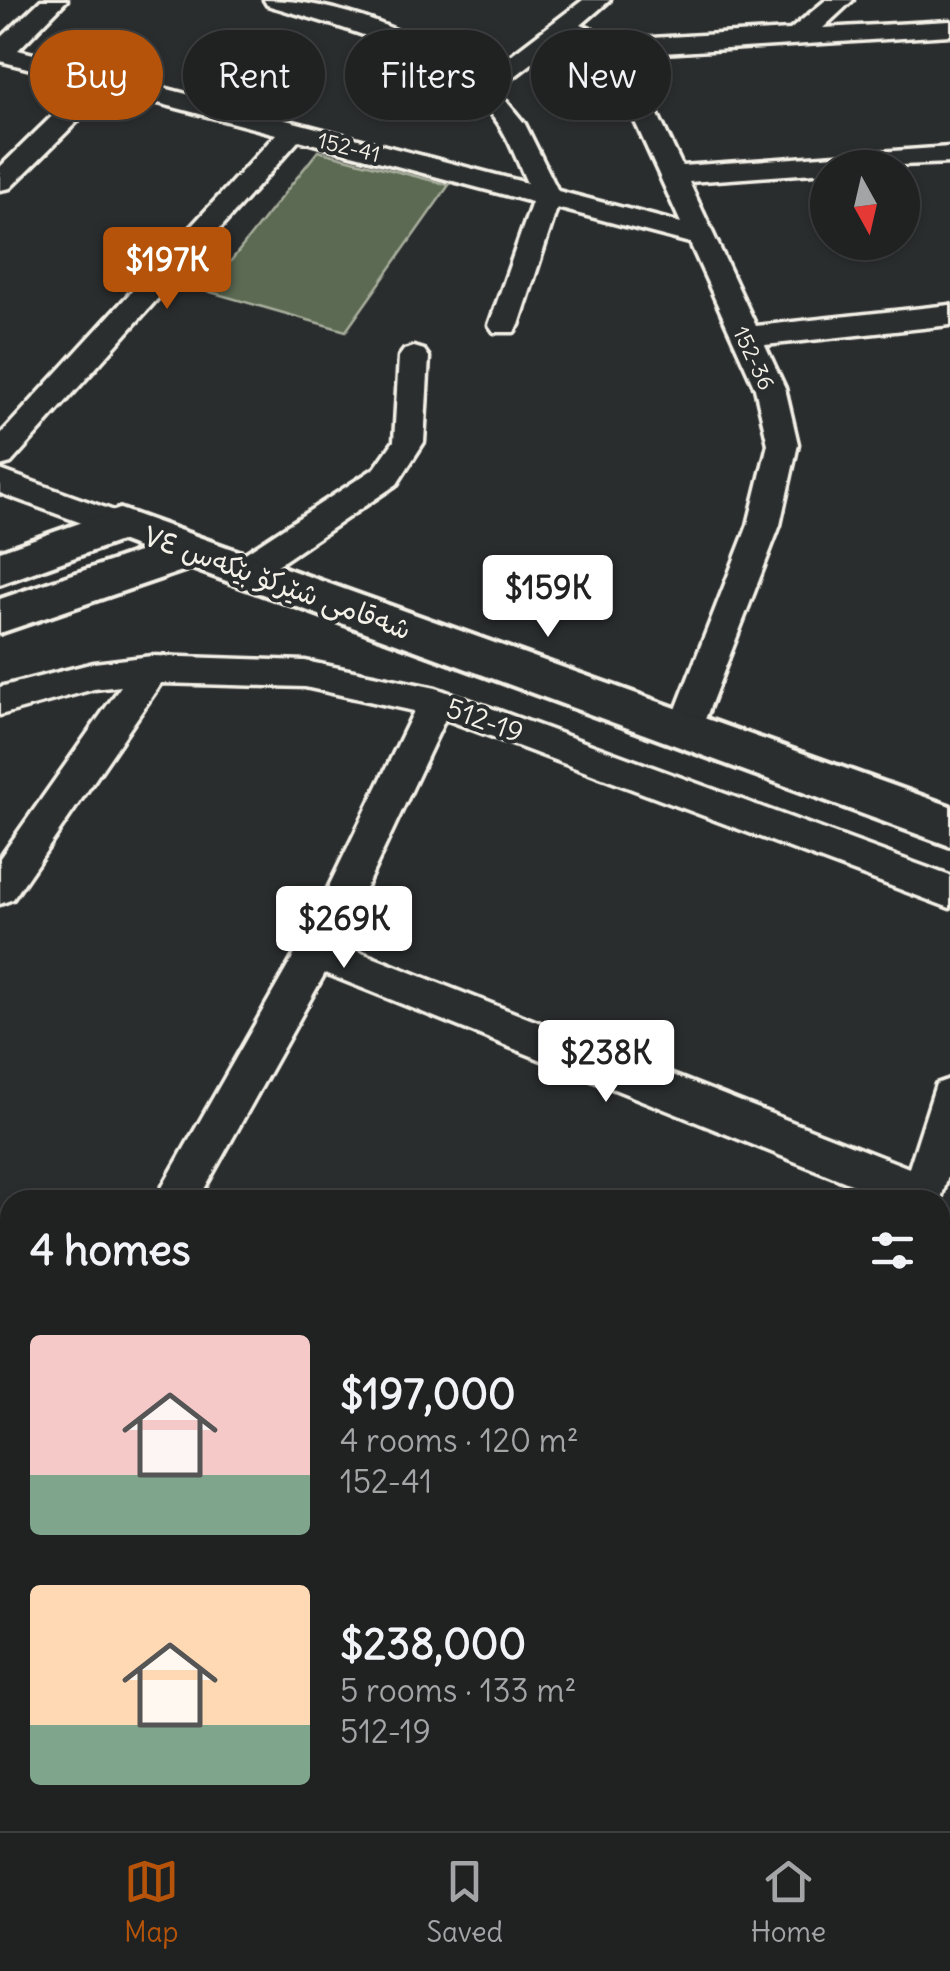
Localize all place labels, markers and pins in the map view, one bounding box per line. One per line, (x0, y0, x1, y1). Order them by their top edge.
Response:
pin: $197K (97, 227, 237, 312)
pin: $159K (478, 555, 618, 640)
pin: $269K (274, 886, 414, 971)
pin: $238K (536, 1020, 676, 1105)

